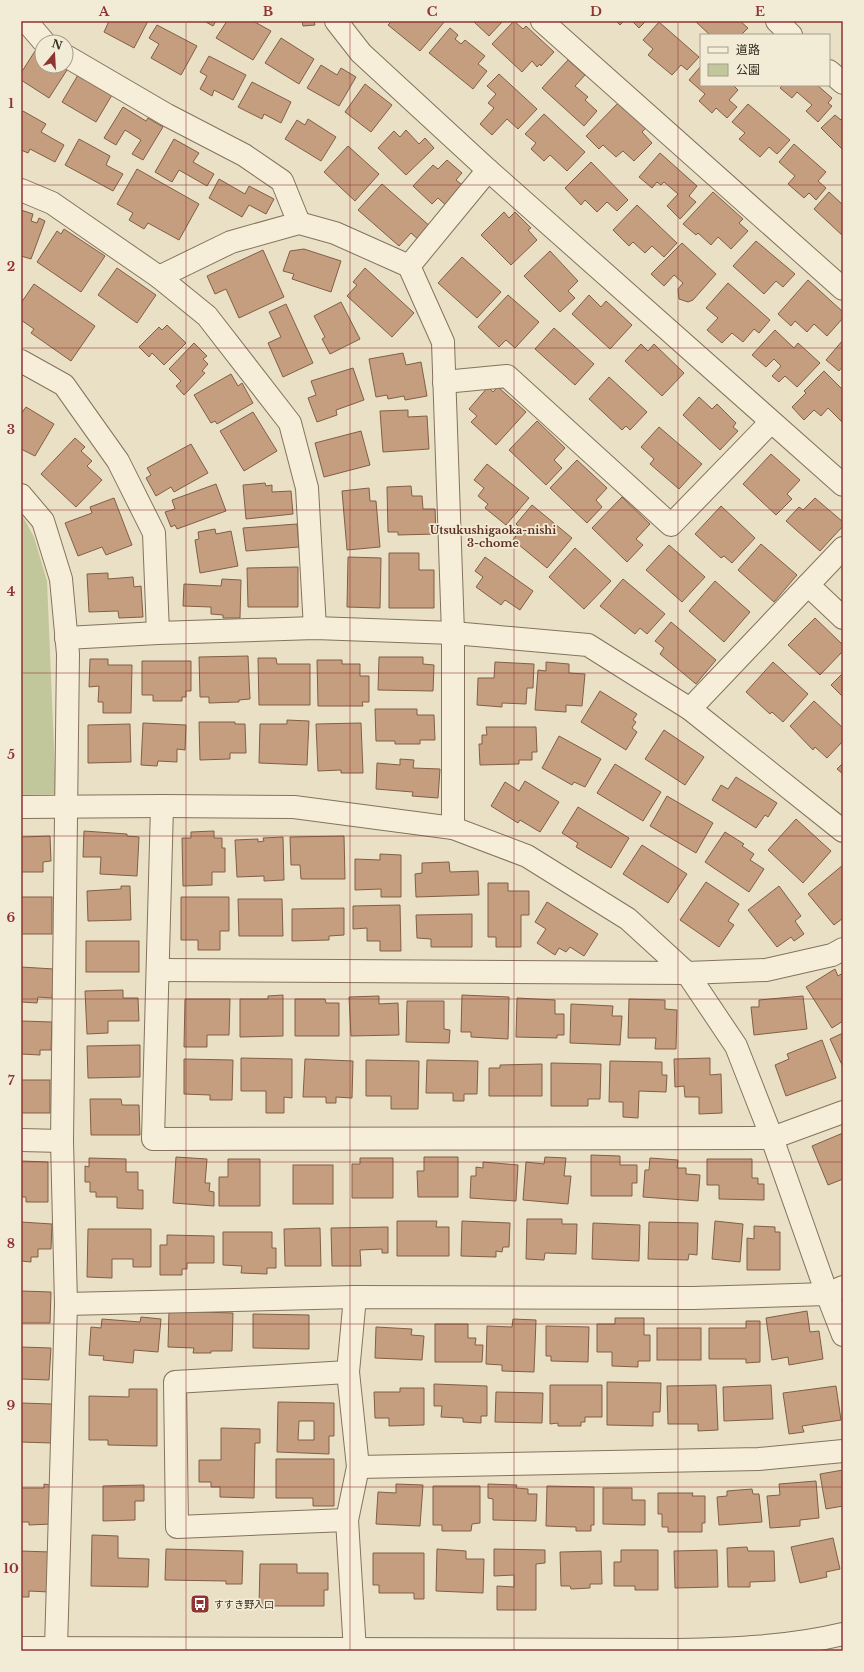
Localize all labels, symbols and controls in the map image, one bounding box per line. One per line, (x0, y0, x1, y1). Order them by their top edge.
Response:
text: A (98, 3, 110, 20)
text: B (263, 3, 273, 20)
text: C (427, 3, 438, 20)
text: D (590, 3, 602, 20)
text: E (755, 3, 765, 20)
north arrow (34, 34, 74, 74)
legend (700, 34, 830, 86)
text: N (50, 36, 65, 53)
text: 道路 (736, 42, 760, 57)
text: 公園 (736, 62, 760, 77)
text: 1 (8, 95, 14, 112)
text: 2 (7, 258, 15, 275)
text: 3 (7, 421, 15, 438)
district label: Utsukushigaoka-nishi 3-chome (430, 523, 556, 550)
text: 4 (7, 583, 16, 600)
text: 5 (7, 746, 15, 763)
text: 6 (7, 909, 16, 926)
text: 7 (8, 1072, 15, 1089)
text: 8 (7, 1235, 15, 1252)
text: 9 (7, 1397, 16, 1414)
text: 10 (3, 1560, 19, 1577)
bus stop icon: すすき野入口 (189, 1593, 211, 1615)
place label: すすき野入口 (214, 1598, 274, 1611)

